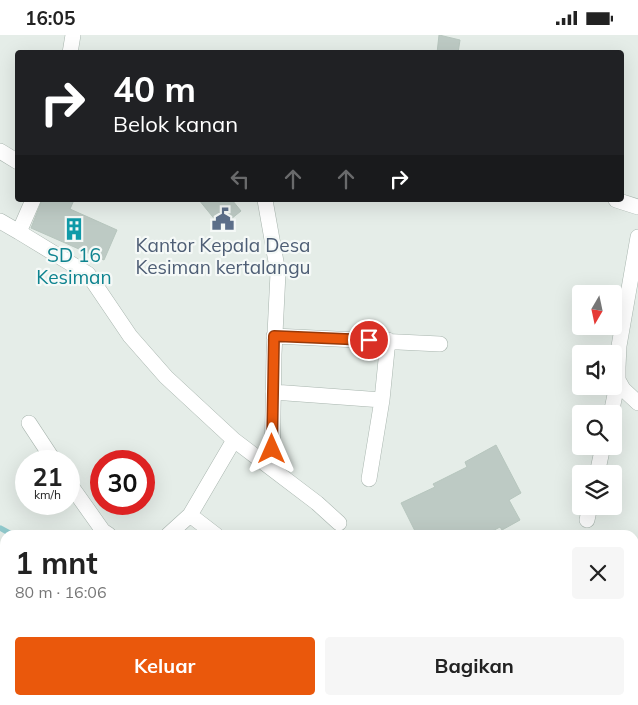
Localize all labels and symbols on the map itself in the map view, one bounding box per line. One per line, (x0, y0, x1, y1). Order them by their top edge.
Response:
public building icon: Kantor Kepala Desa Kesiman kertalangu (210, 206, 236, 232)
building icon: SD 16 Kesiman (61, 216, 87, 242)
place label: Kantor Kepala Desa Kesiman kertalangu (135, 233, 311, 279)
place label: SD 16 Kesiman (36, 243, 112, 289)
north arrow (572, 285, 622, 335)
pin (348, 319, 390, 361)
position arrow (245, 422, 297, 474)
speed limit sign: 30 (90, 450, 155, 515)

